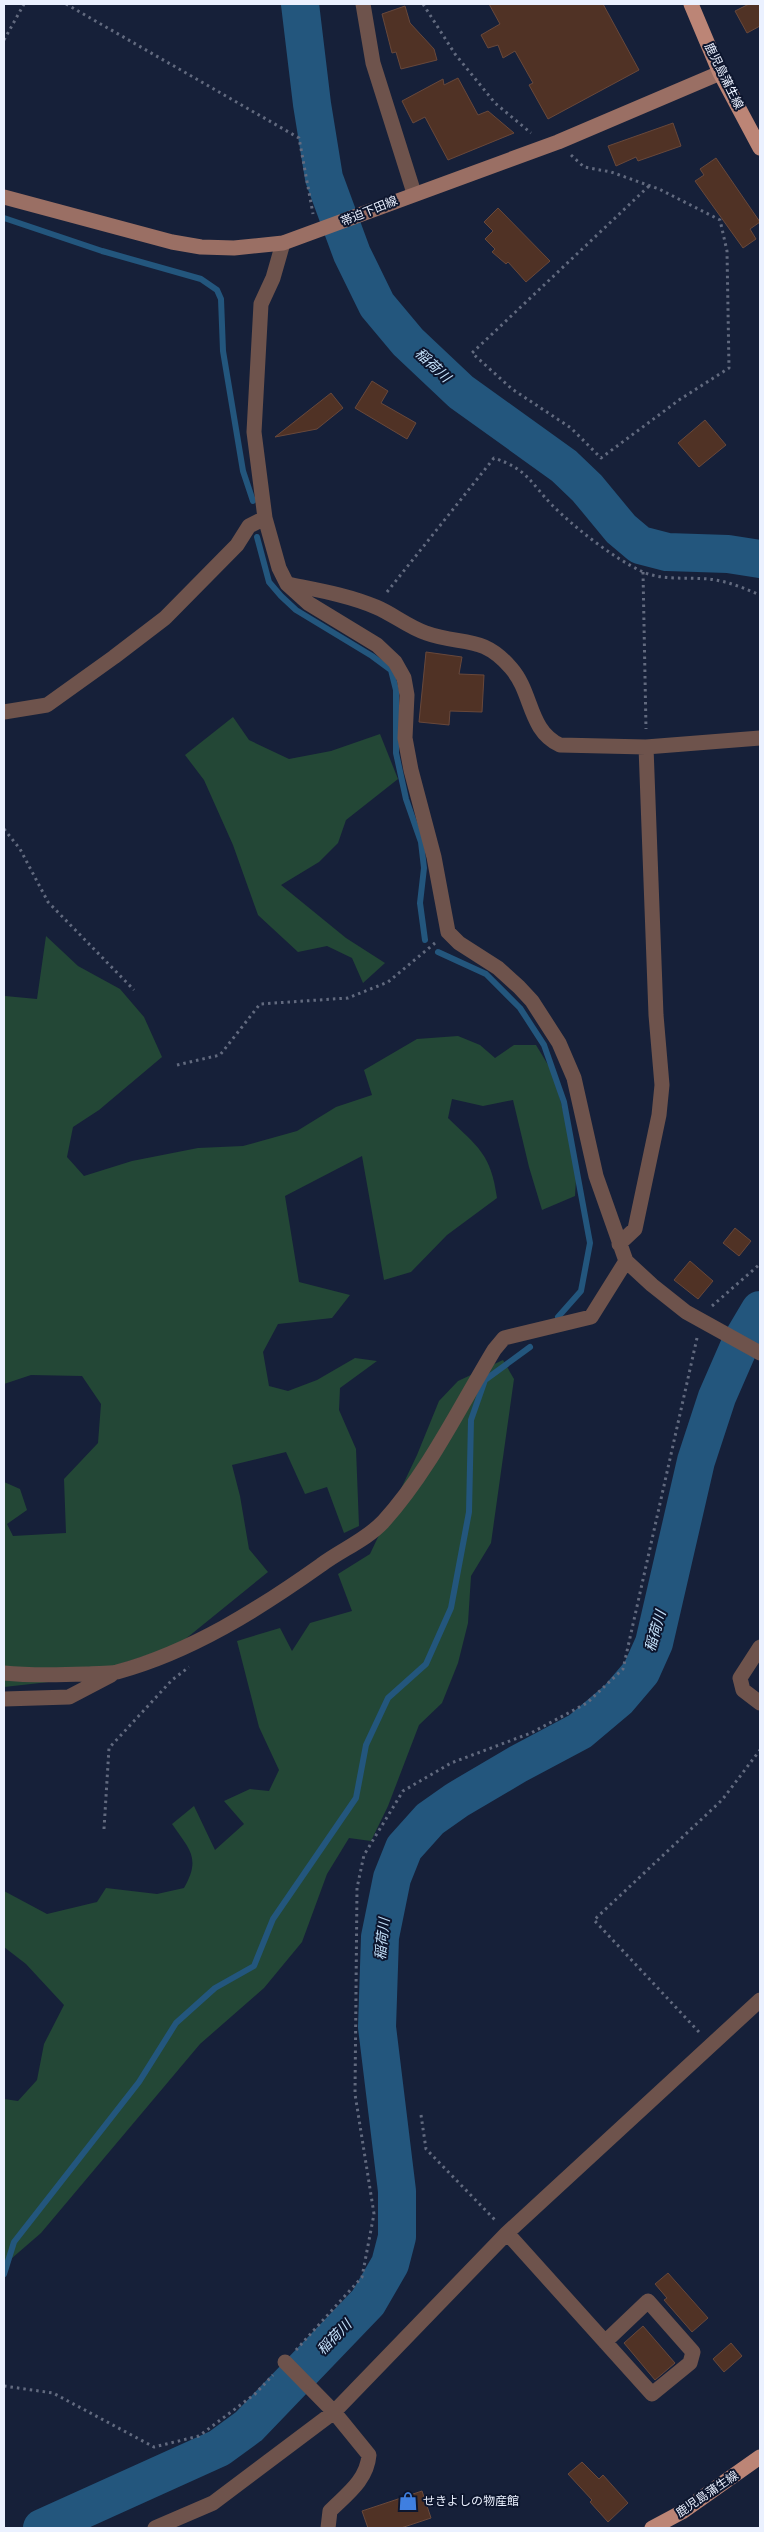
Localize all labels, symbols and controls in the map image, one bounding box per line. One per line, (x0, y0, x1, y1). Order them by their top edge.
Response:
street label: 鹿児島蒲生線 (702, 40, 747, 111)
street label: 帯迫下田線 (338, 192, 399, 229)
water label: 稲荷川 (412, 344, 456, 387)
water label: 稲荷川 (641, 1606, 670, 1654)
water label: 稲荷川 (371, 1915, 393, 1961)
water label: 稲荷川 (313, 2314, 356, 2358)
street label: 鹿児島蒲生線 (673, 2467, 741, 2520)
shop icon: せきよしの物産館 (397, 2490, 419, 2512)
place label: せきよしの物産館 (423, 2493, 519, 2508)

